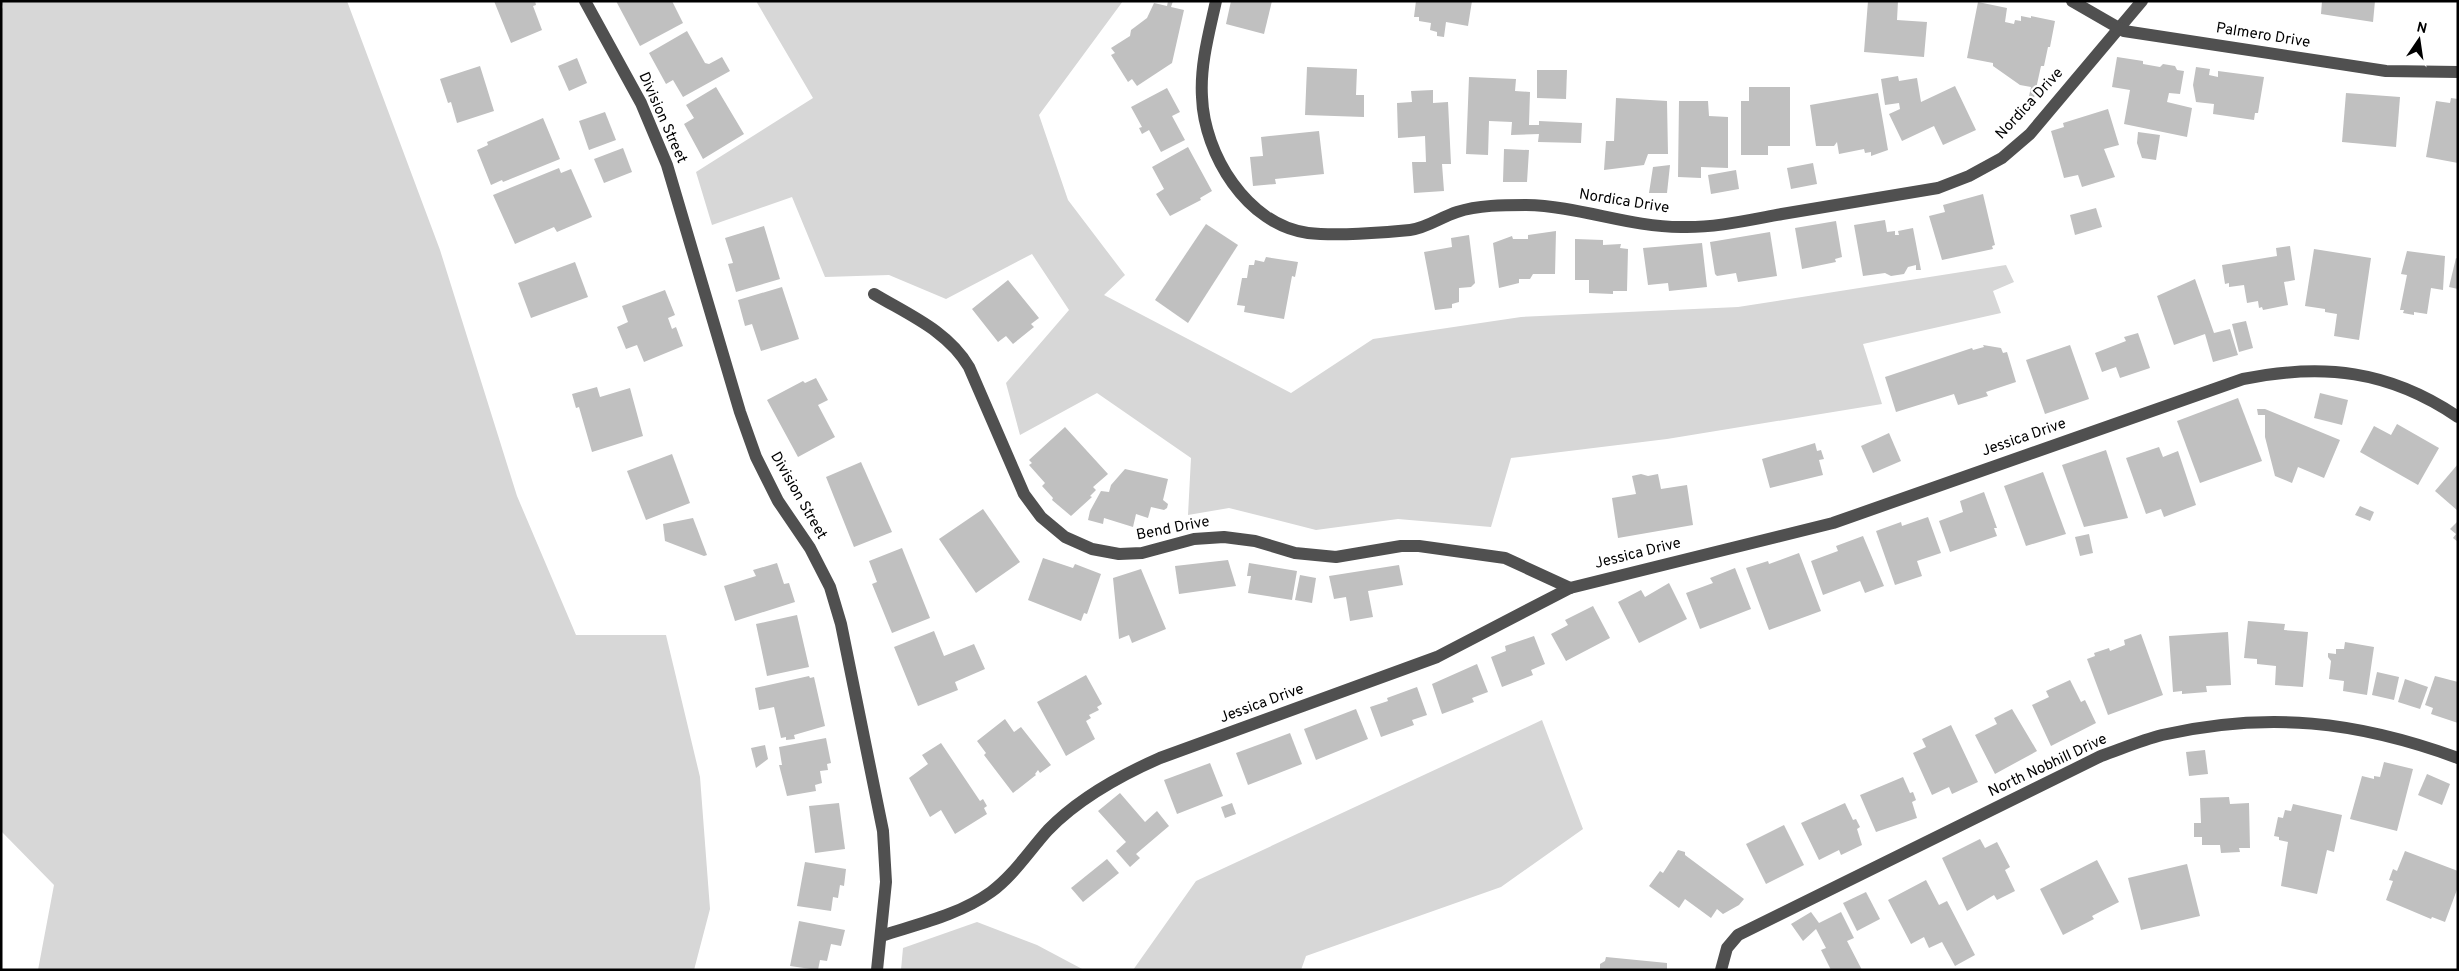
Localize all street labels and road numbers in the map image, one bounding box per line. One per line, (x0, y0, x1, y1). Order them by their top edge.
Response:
street label: Palmero Drive (2215, 19, 2311, 53)
street label: Nordica Drive (1992, 64, 2068, 144)
street label: Division Street (633, 69, 691, 167)
street label: Nordica Drive (1578, 186, 1670, 218)
street label: Jessica Drive (1979, 415, 2069, 461)
street label: Division Street (765, 449, 831, 543)
street label: Bend Drive (1135, 513, 1211, 545)
street label: Jessica Drive (1593, 534, 1683, 574)
street label: Jessica Drive (1217, 680, 1307, 728)
street label: North Nobhill Drive (1986, 730, 2110, 802)

